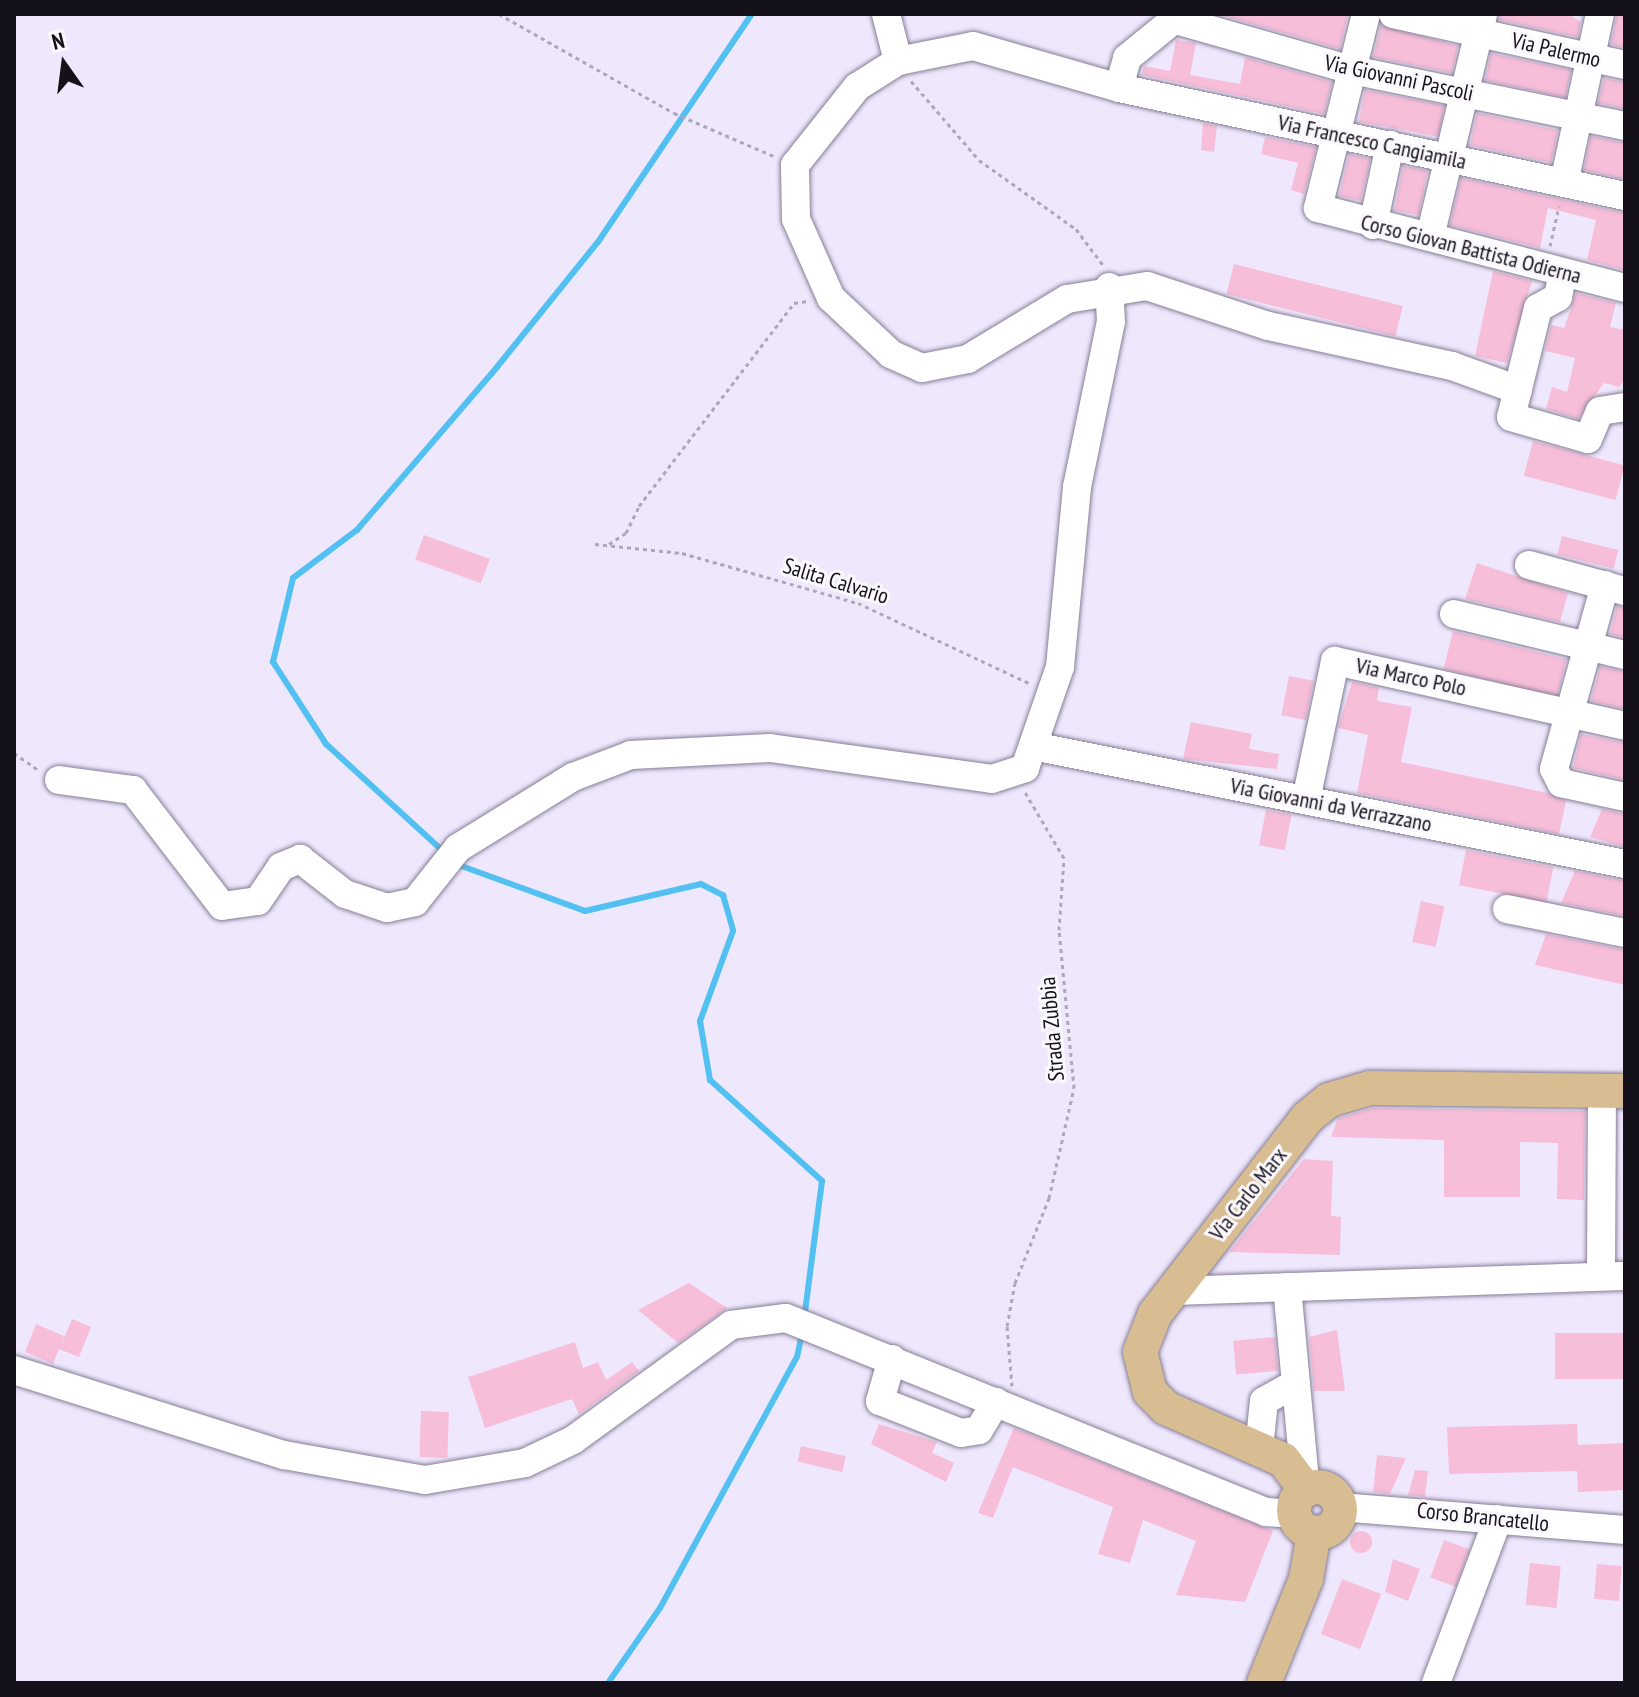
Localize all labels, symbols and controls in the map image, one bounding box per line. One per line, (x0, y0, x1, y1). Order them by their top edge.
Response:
north arrow (24, 24, 104, 104)
text: N (49, 26, 67, 56)
street label: Via Palermo (1509, 27, 1603, 73)
street label: Via Giovanni Pascoli (1322, 49, 1476, 107)
street label: Via Francesco Cangiamila (1275, 109, 1469, 175)
street label: Corso Giovan Battista Odierna (1358, 209, 1584, 289)
street label: Salita Calvario (780, 552, 892, 610)
street label: Via Marco Polo (1353, 652, 1469, 702)
street label: Via Giovanni da Verrazzano (1228, 772, 1434, 838)
street label: Strada Zubbia (1034, 976, 1070, 1082)
street label: Via Carlo Marx (1204, 1142, 1292, 1246)
street label: Corso Brancatello (1416, 1497, 1550, 1537)

